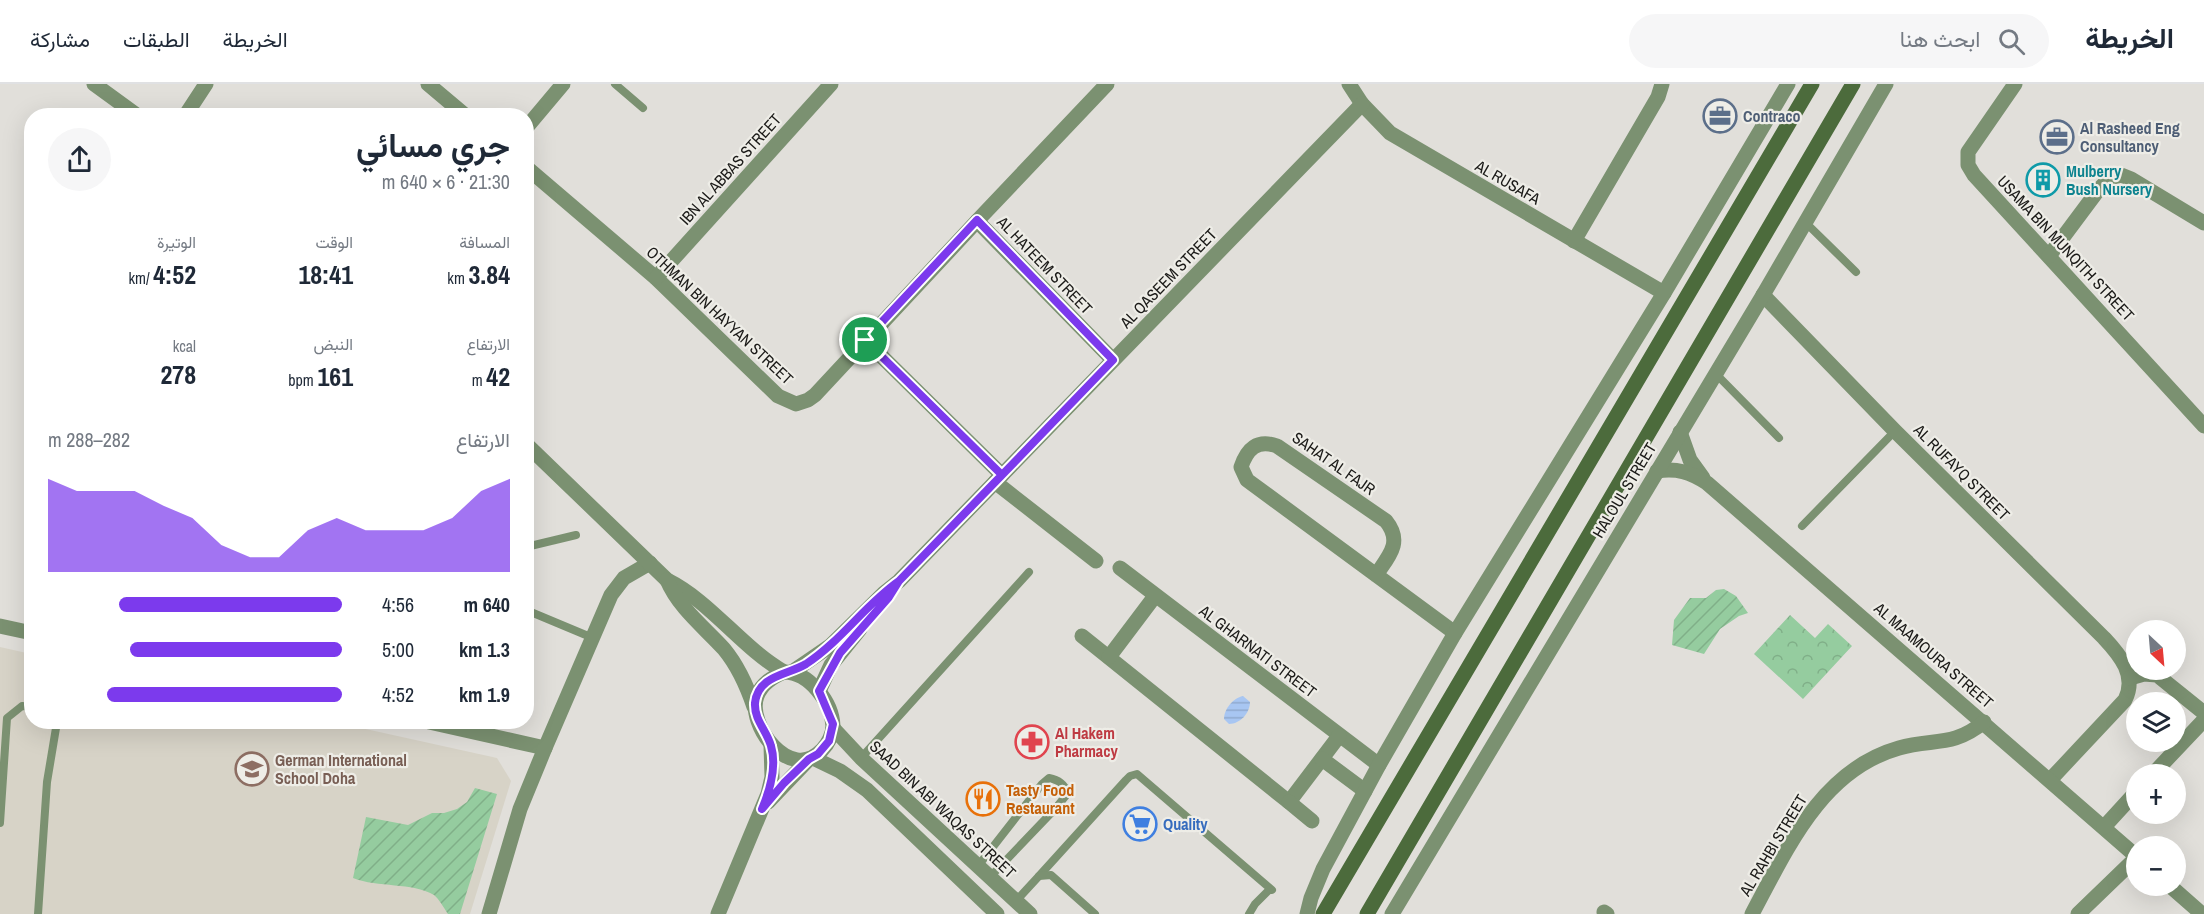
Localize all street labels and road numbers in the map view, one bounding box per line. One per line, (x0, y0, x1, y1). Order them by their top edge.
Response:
street label: IBN AL ABBAS STREET (674, 109, 786, 229)
street label: AL RUSAFA (1471, 154, 1545, 210)
street label: USAMA BIN MUNQITH STREET (1993, 170, 2139, 326)
street label: AL HATEEM STREET (992, 210, 1097, 319)
street label: AL QASEEM STREET (1114, 223, 1221, 333)
street label: OTHMAN BIN HAYYAN STREET (642, 241, 798, 389)
street label: AL RUFAYQ STREET (1908, 418, 2015, 525)
street label: SAHAT AL FAJR (1288, 426, 1380, 500)
street label: HALOUL STREET (1587, 438, 1661, 542)
street label: AL MAAMOURA STREET (1869, 596, 1998, 713)
street label: AL GHARNATI STREET (1194, 599, 1321, 702)
street label: SAAD BIN ABI WAQAS STREET (865, 735, 1021, 883)
street label: AL RAHBI STREET (1734, 790, 1812, 901)

